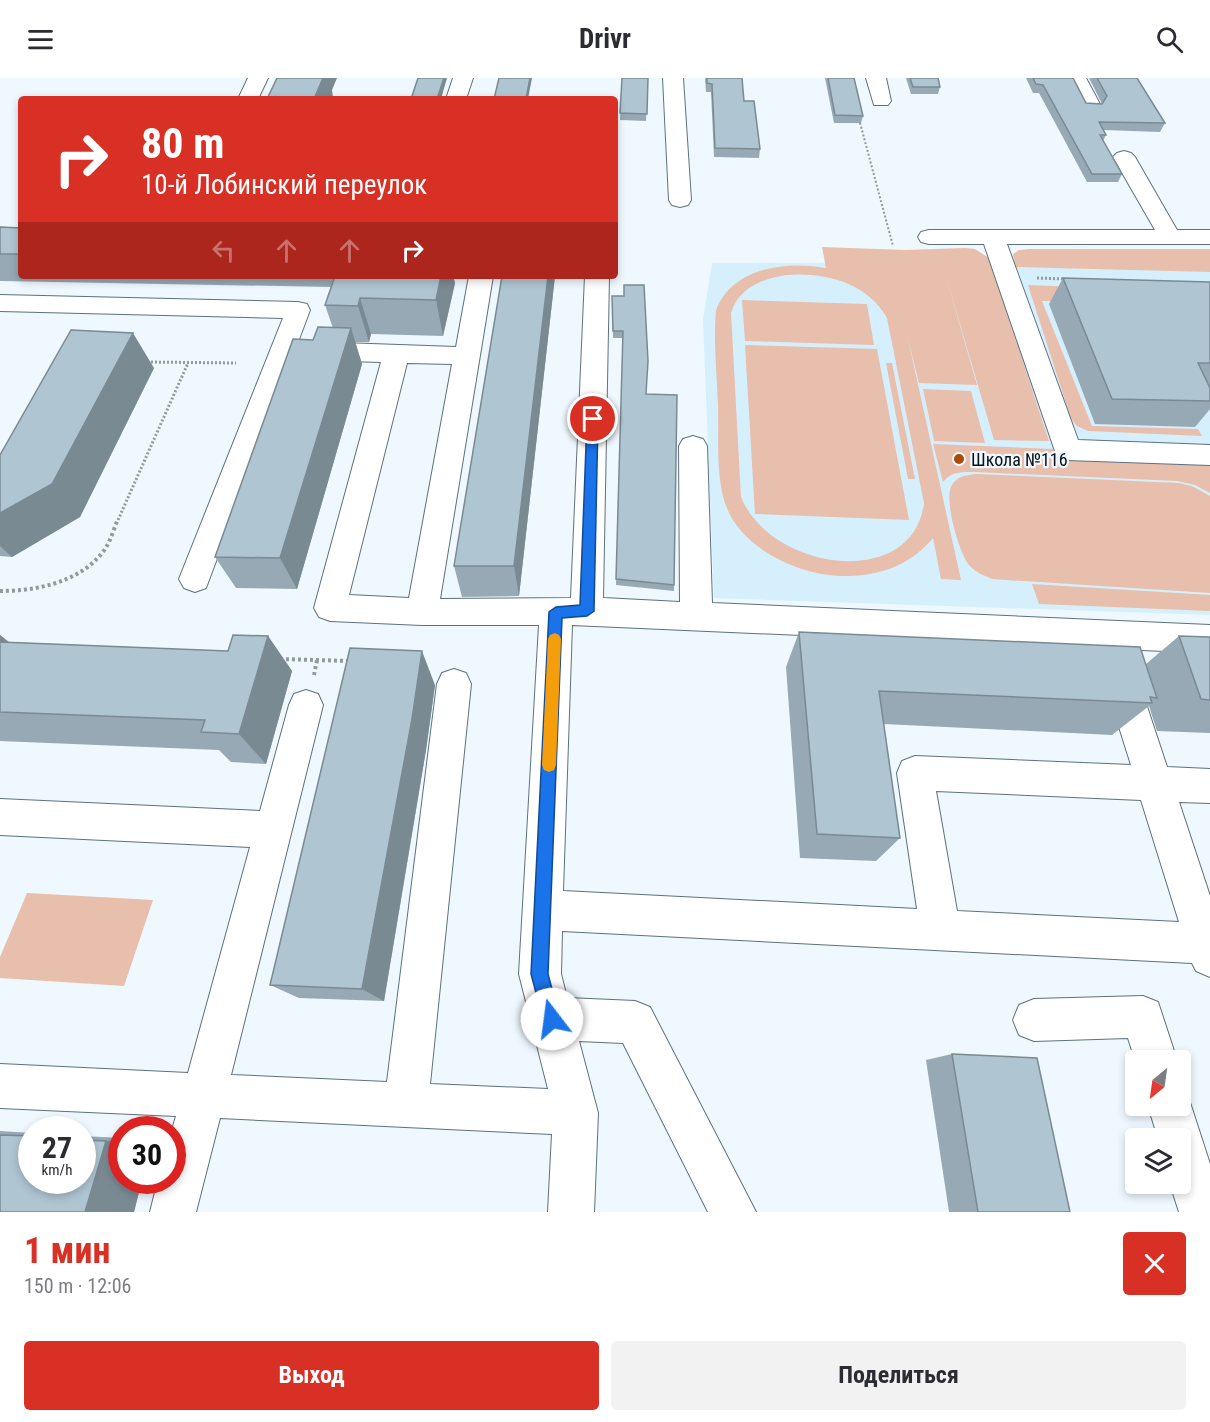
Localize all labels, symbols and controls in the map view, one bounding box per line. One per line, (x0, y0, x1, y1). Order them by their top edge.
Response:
icon: menu (24, 23, 57, 56)
text: Drivr (579, 23, 631, 55)
icon: search (1153, 23, 1186, 56)
text: 80 m (141, 119, 224, 168)
icon: right (42, 120, 120, 198)
text: 10-й Лобинский переулок (141, 169, 427, 201)
icon: left (207, 234, 240, 267)
icon: ahead (270, 234, 303, 267)
icon: ahead (333, 234, 366, 267)
icon: right (396, 234, 429, 267)
pin (567, 393, 618, 444)
icon: arrive (576, 402, 609, 435)
place label: Школа №116 (971, 449, 1068, 470)
marker: Школа №116 (952, 452, 966, 466)
position arrow (520, 987, 584, 1051)
north arrow (1125, 1050, 1191, 1116)
map controls (1125, 1050, 1191, 1194)
speed limit sign: 30 (108, 1116, 186, 1194)
button: layers (1125, 1128, 1191, 1194)
text: 27 (42, 1130, 72, 1165)
text: km/h (42, 1161, 72, 1179)
text: 1 мин (24, 1230, 110, 1272)
button: close (1123, 1232, 1186, 1295)
text: 150 m · 12:06 (24, 1274, 131, 1298)
button: Выход (24, 1341, 599, 1410)
button: Поделиться (611, 1341, 1186, 1410)

